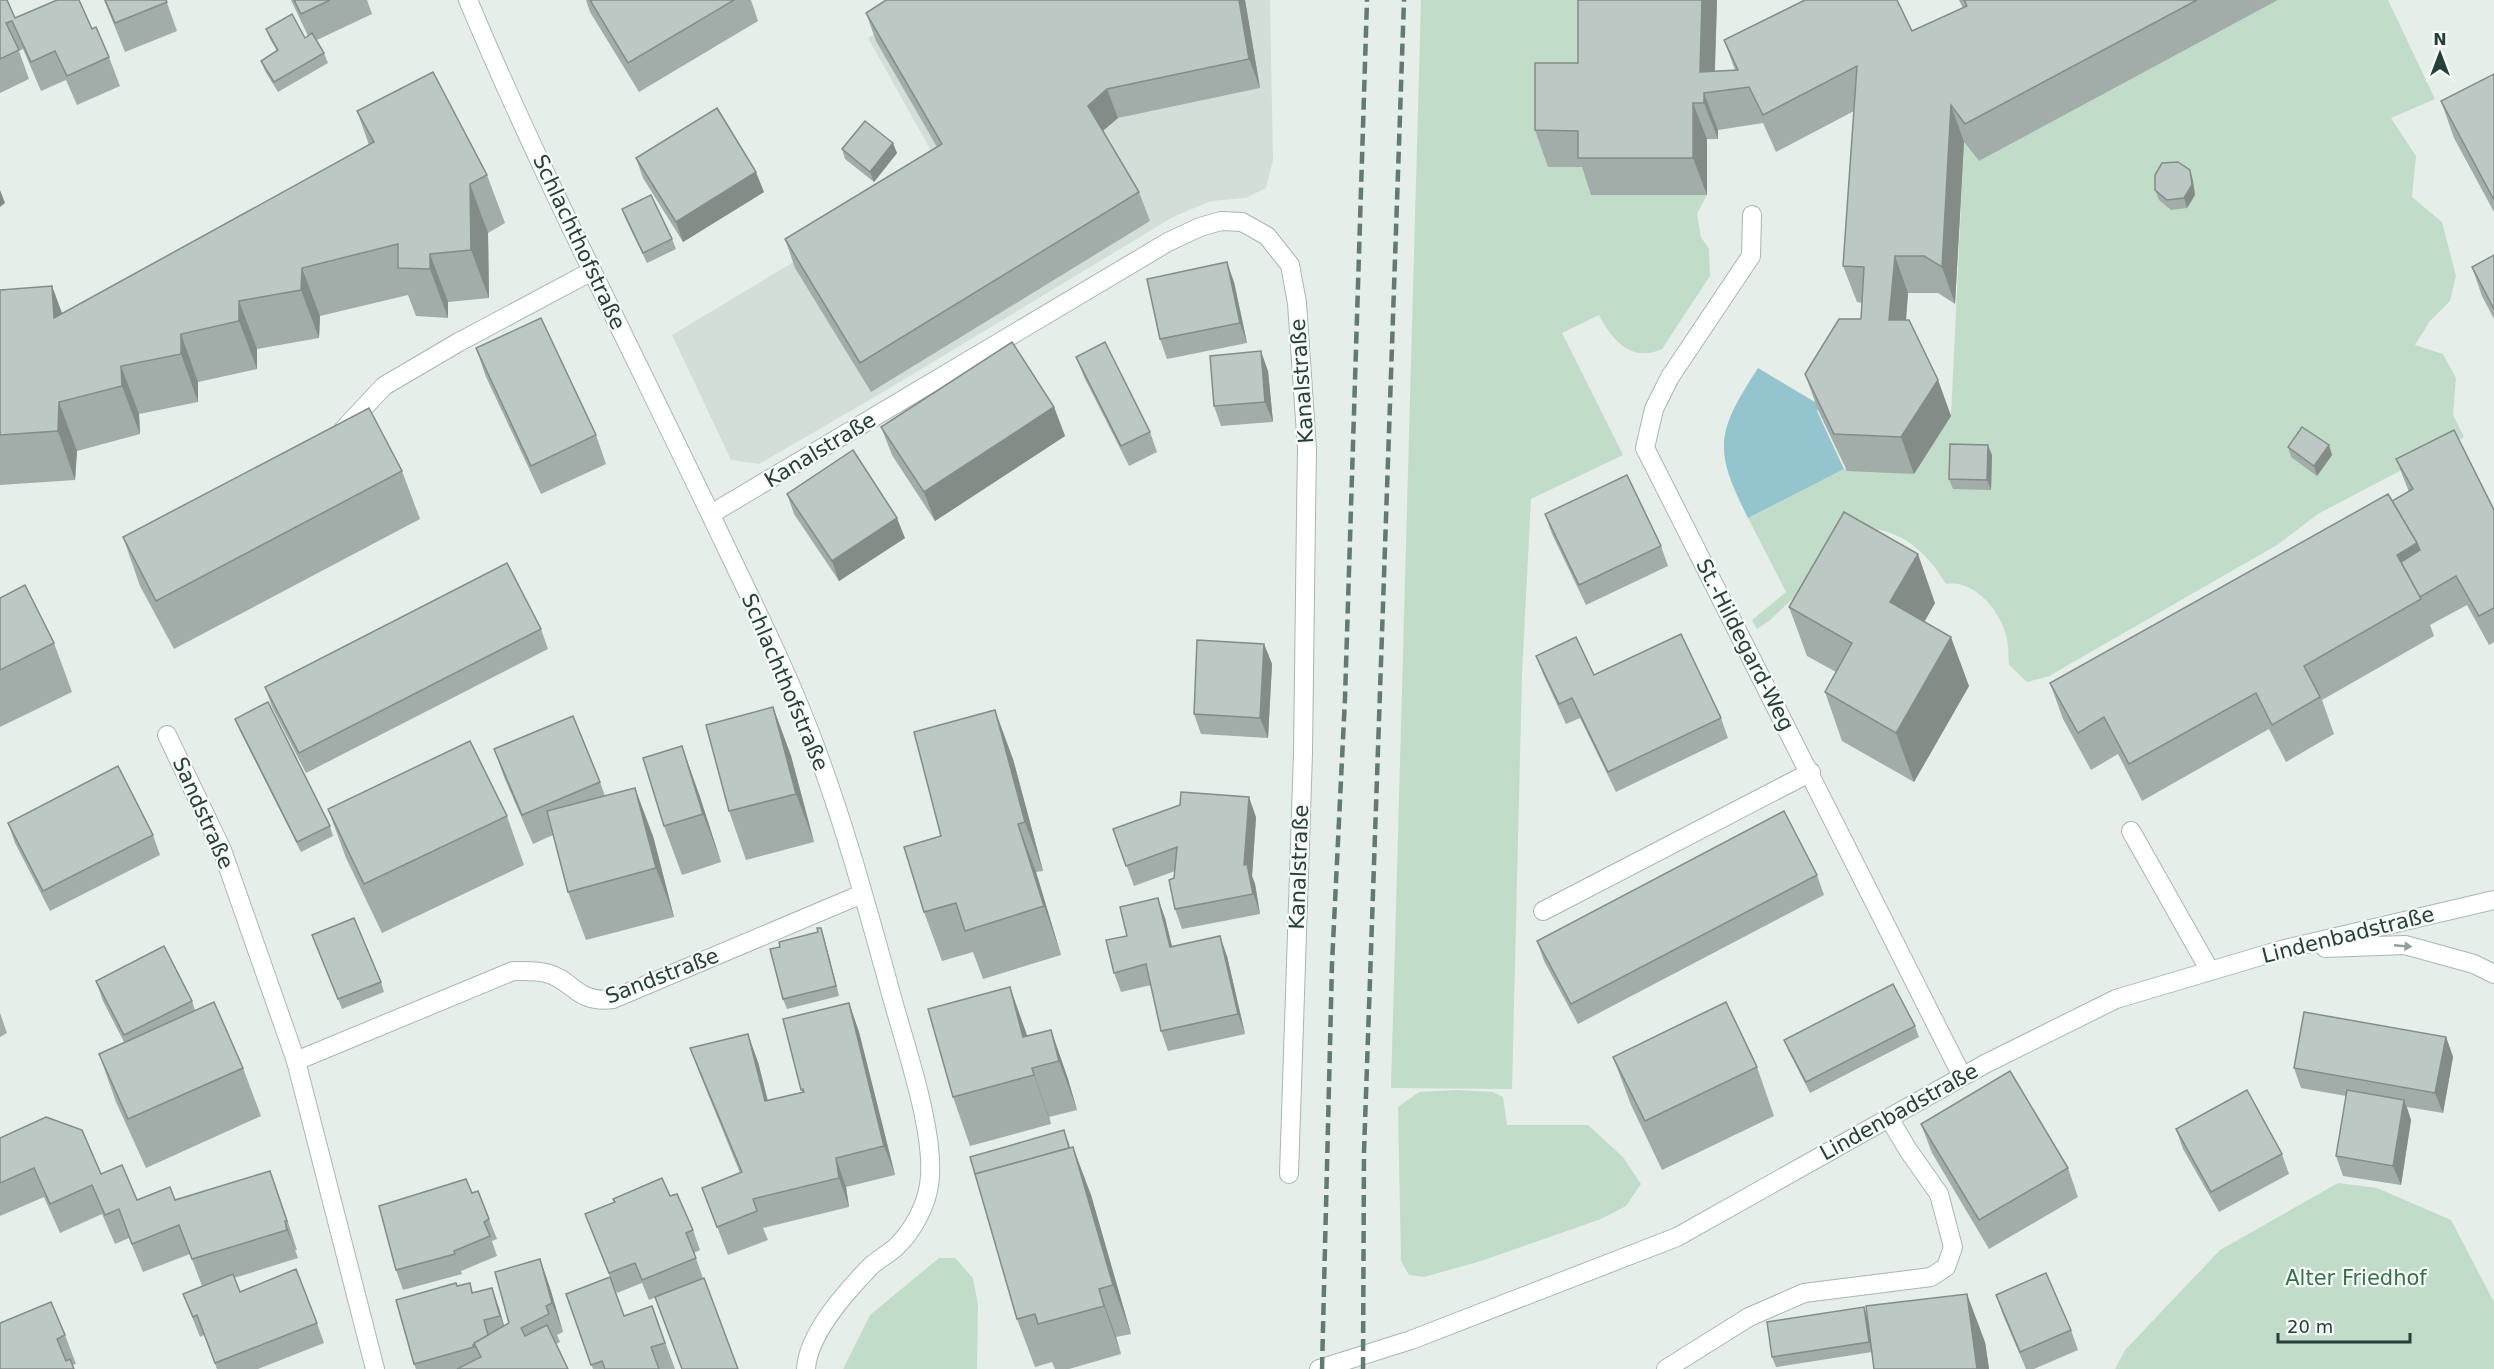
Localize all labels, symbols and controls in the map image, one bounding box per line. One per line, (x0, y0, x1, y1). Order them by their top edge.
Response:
north arrow (2410, 24, 2470, 84)
text: N (2433, 30, 2447, 49)
street label: Schlachthofstraße (528, 151, 630, 333)
street label: Kanalstraße (1286, 318, 1318, 444)
street label: Kanalstraße (760, 407, 880, 493)
street label: St.-Hildegard-Weg (1691, 555, 1799, 735)
street label: Schlachthofstraße (737, 590, 833, 774)
street label: Sandstraße (168, 753, 238, 873)
street label: Kanalstraße (1285, 804, 1313, 930)
street label: Lindenbadstraße (2259, 902, 2437, 968)
one-way arrow (2393, 941, 2412, 951)
street label: Sandstraße (602, 943, 722, 1009)
street label: Lindenbadstraße (1816, 1059, 1982, 1165)
park label: Alter Friedhof (2285, 1266, 2427, 1290)
scale bar (2278, 1306, 2410, 1344)
text: 20 m (2287, 1316, 2333, 1337)

